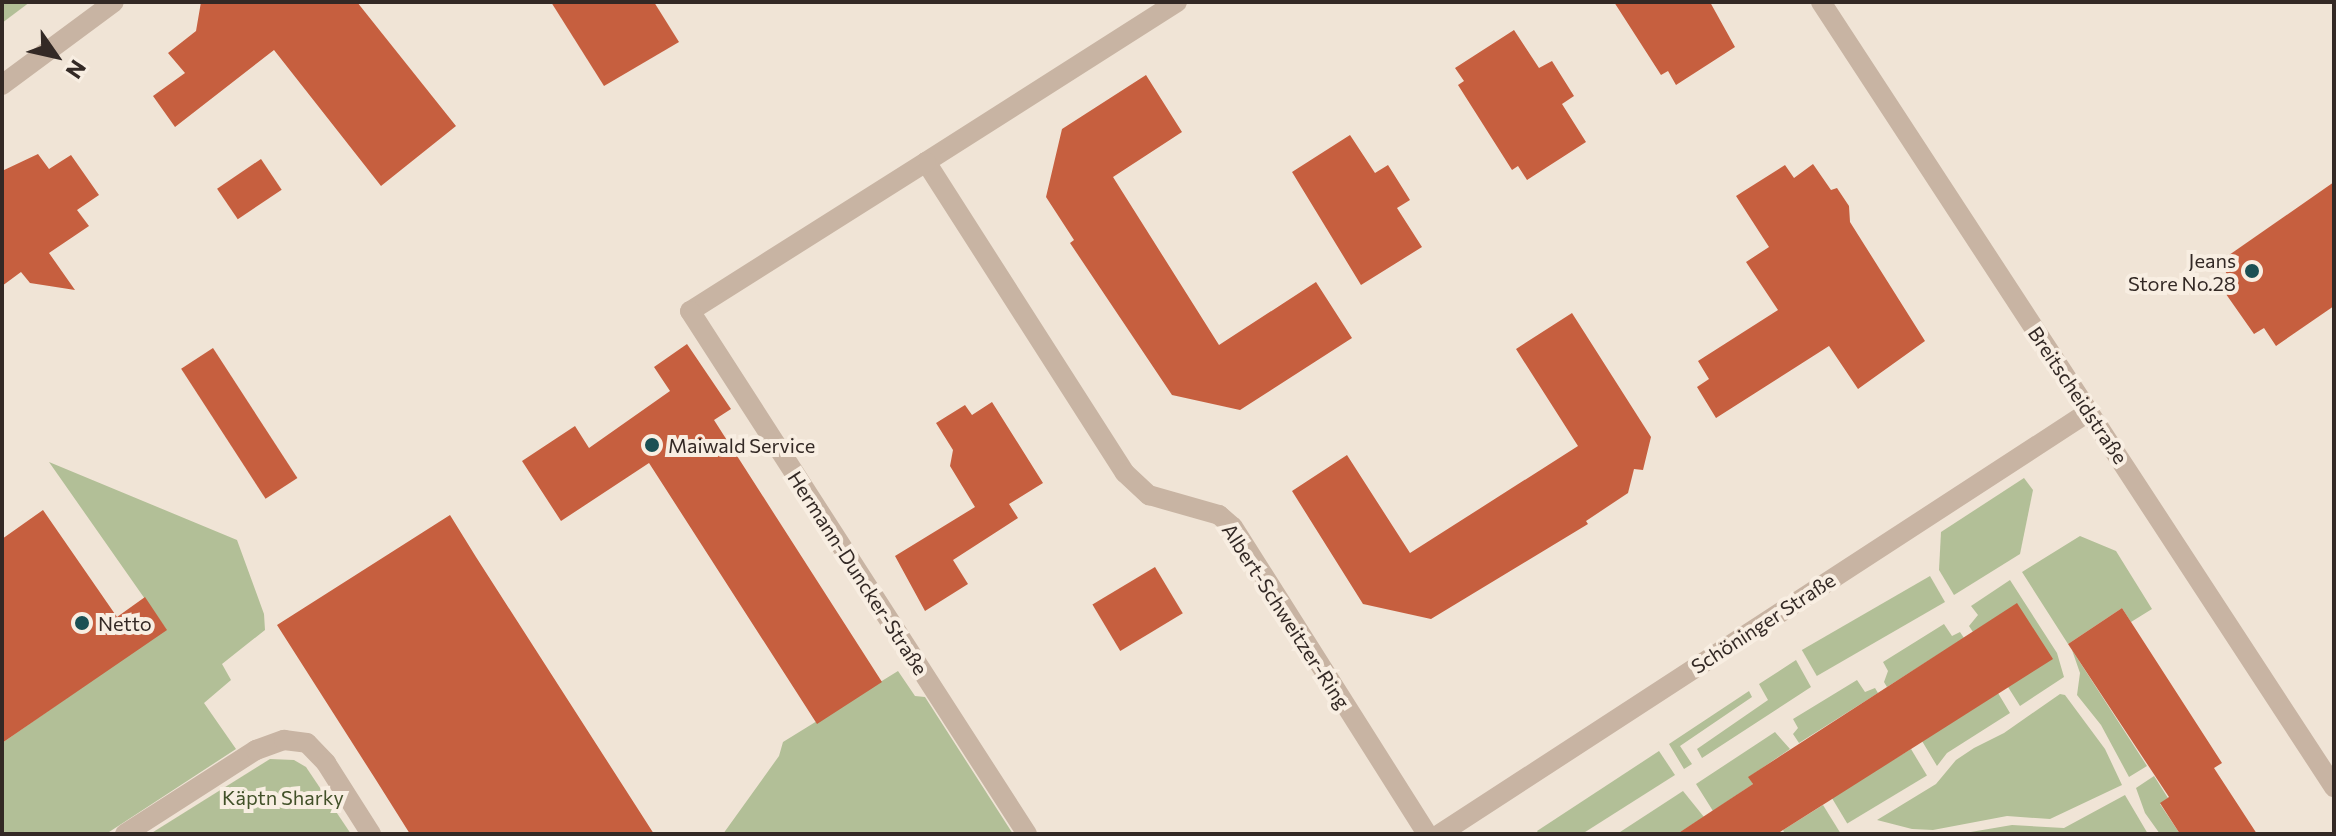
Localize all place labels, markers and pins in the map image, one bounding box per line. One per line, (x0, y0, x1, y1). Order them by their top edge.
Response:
place label: Jeans Store No.28 (2128, 248, 2236, 295)
marker: Jeans Store No.28 (2243, 262, 2261, 280)
place label: Maiwald Service (668, 433, 815, 457)
marker: Maiwald Service (643, 436, 661, 454)
place label: Netto (98, 611, 152, 635)
marker: Netto (73, 614, 91, 632)

